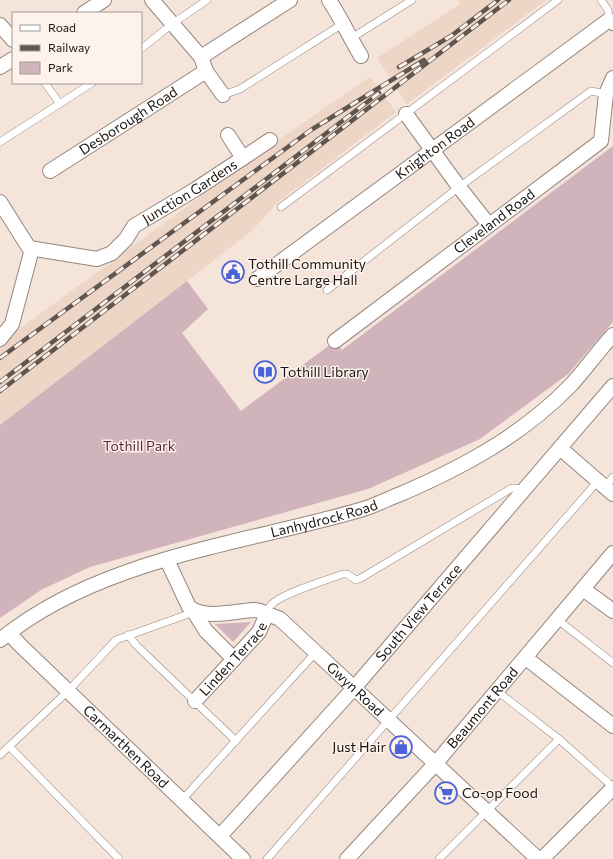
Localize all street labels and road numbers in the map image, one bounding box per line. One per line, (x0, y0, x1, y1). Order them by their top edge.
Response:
street label: Desborough Road (76, 83, 180, 158)
street label: Knighton Road (392, 113, 478, 182)
street label: Junction Gardens (139, 155, 240, 227)
street label: Cleveland Road (450, 185, 538, 257)
street label: Lanhydrock Road (269, 496, 380, 540)
street label: South View Terrace (372, 560, 465, 665)
street label: Linden Terrace (195, 619, 270, 699)
street label: Gwyn Road (324, 658, 388, 719)
street label: Beaumont Road (443, 663, 521, 752)
street label: Carmarthen Road (80, 701, 173, 791)

